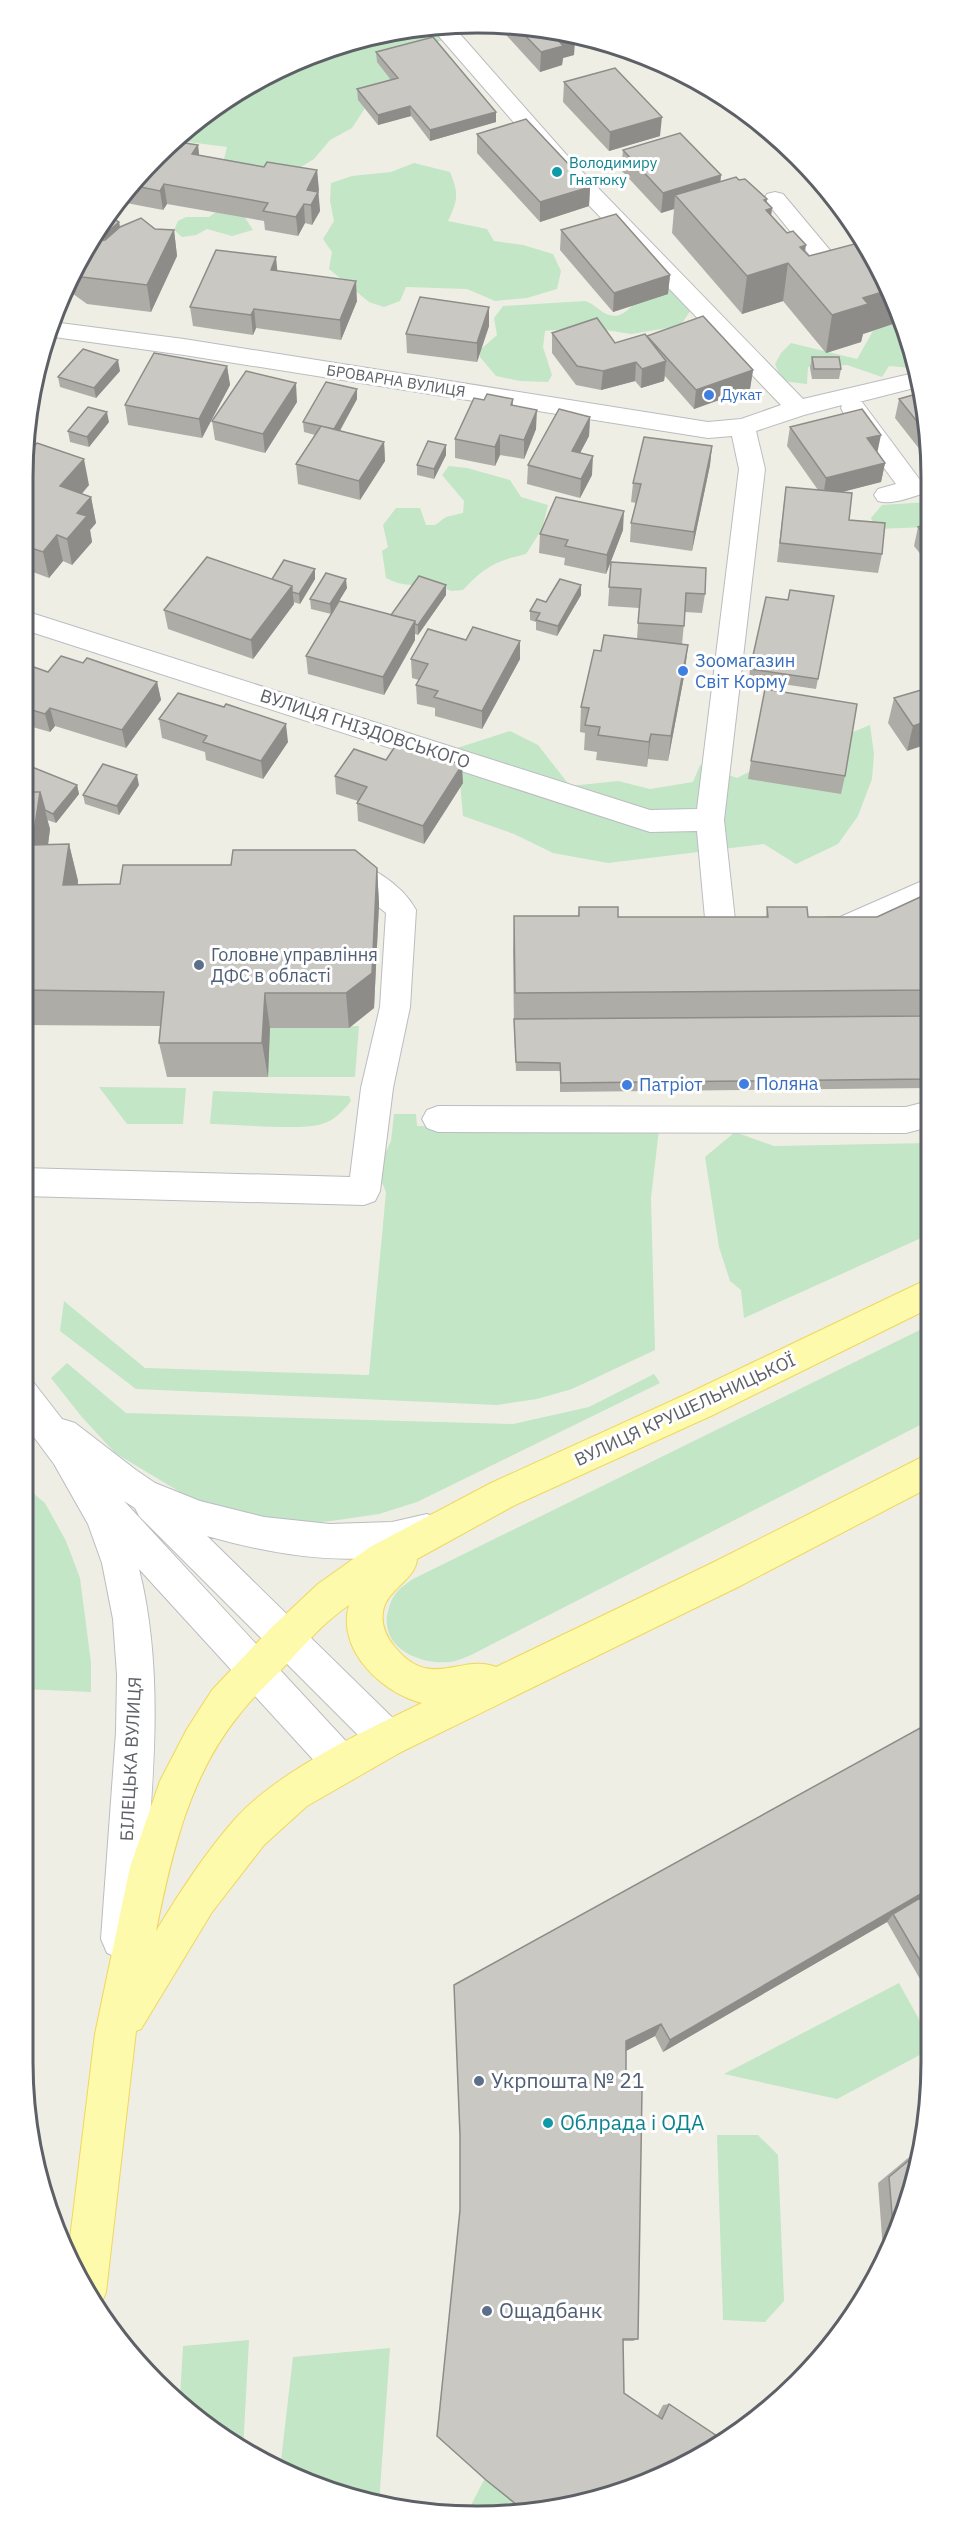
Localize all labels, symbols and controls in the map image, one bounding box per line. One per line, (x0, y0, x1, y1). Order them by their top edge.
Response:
place label: Володимиру Гнатюку (569, 153, 658, 189)
marker: Володимиру Гнатюку (550, 165, 564, 179)
street label: БРОВАРНА ВУЛИЦЯ (325, 360, 467, 401)
place label: Дукат (721, 385, 762, 404)
marker: Дукат (702, 388, 716, 402)
place label: Зоомагазин Світ Корму (695, 649, 795, 693)
marker: Зоомагазин Світ Корму (676, 664, 690, 678)
street label: ВУЛИЦЯ ГНІЗДОВСЬКОГО (257, 684, 473, 773)
place label: Головне управління ДФС в області (211, 943, 378, 987)
marker: Головне управління ДФС в області (192, 958, 206, 972)
place label: Поляна (756, 1072, 819, 1095)
place label: Патріот (639, 1073, 703, 1096)
marker: Поляна (737, 1077, 751, 1091)
marker: Патріот (620, 1078, 634, 1092)
street label: ВУЛИЦЯ КРУШЕЛЬНИЦЬКОЇ (571, 1348, 799, 1471)
street label: БІЛЕЦЬКА ВУЛИЦЯ (115, 1676, 146, 1842)
place label: Укрпошта № 21 (491, 2066, 645, 2094)
marker: Укрпошта № 21 (472, 2074, 486, 2088)
place label: Облрада і ОДА (560, 2108, 704, 2136)
marker: Облрада і ОДА (541, 2116, 555, 2130)
place label: Ощадбанк (499, 2296, 602, 2324)
marker: Ощадбанк (480, 2304, 494, 2318)

